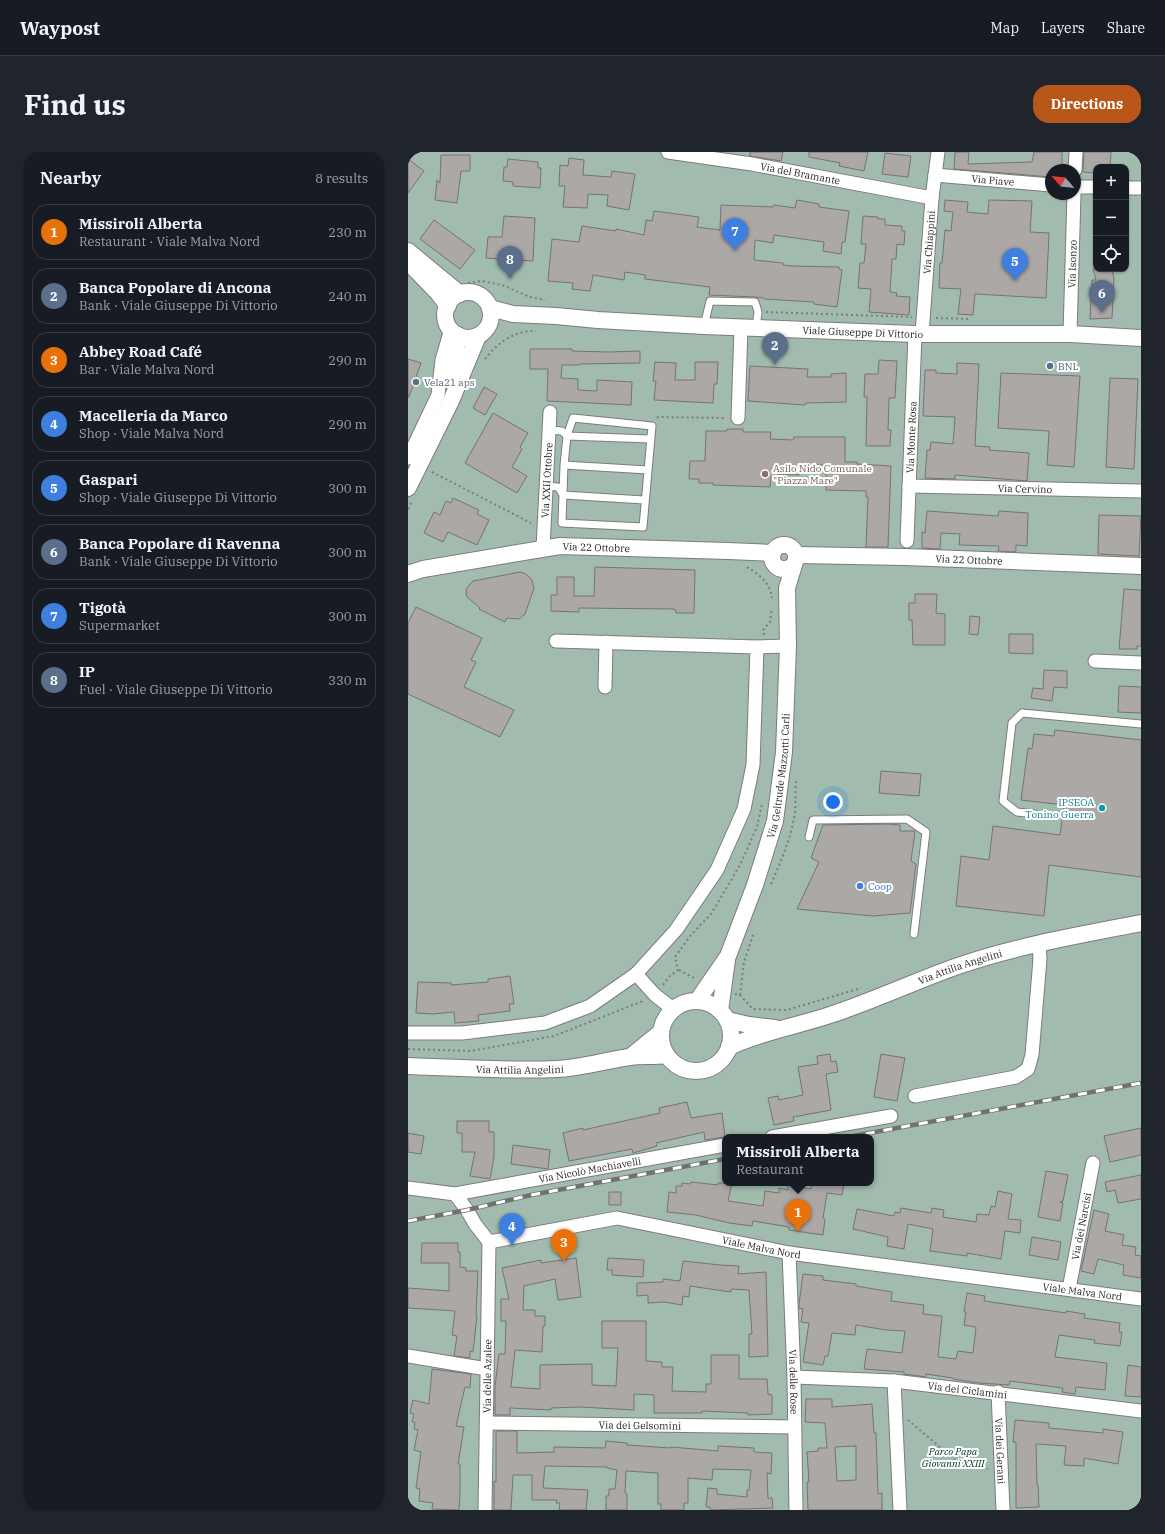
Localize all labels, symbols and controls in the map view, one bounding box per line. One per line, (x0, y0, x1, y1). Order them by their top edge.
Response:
text: Waypost (20, 16, 100, 40)
text: Map (991, 19, 1019, 37)
text: Layers (1041, 19, 1085, 37)
text: Share (1107, 19, 1145, 37)
button: Directions (1033, 85, 1141, 123)
text: Find us (24, 86, 126, 123)
street label: Via del Bramante (759, 160, 841, 188)
north arrow (1045, 164, 1081, 200)
map controls (1093, 164, 1129, 272)
button: + (1093, 164, 1129, 200)
text: Nearby (40, 167, 101, 189)
text: 8 results (315, 170, 368, 187)
street label: Via Piave (971, 172, 1015, 189)
button: − (1093, 200, 1129, 236)
street label: Via Chiappini (920, 210, 938, 275)
text: Missiroli Alberta (79, 214, 202, 233)
pin: 7 (722, 218, 748, 251)
text: 1 (50, 224, 58, 241)
text: 230 m (328, 224, 367, 241)
text: Restaurant · Viale Malva Nord (79, 233, 260, 250)
button: locate (1093, 236, 1129, 272)
street label: Via Isonzo (1065, 239, 1080, 288)
pin: 8 (497, 246, 523, 279)
pin: 5 (1002, 248, 1028, 281)
text: Banca Popolare di Ancona (79, 278, 271, 297)
pin: 6 (1089, 280, 1115, 313)
text: 2 (50, 288, 58, 305)
text: 240 m (328, 288, 367, 305)
text: Bank · Viale Giuseppe Di Vittorio (79, 297, 278, 314)
street label: Viale Giuseppe Di Vittorio (802, 324, 923, 341)
pin: 2 (762, 332, 788, 365)
text: Abbey Road Café (79, 342, 202, 361)
text: 3 (50, 352, 58, 369)
text: 290 m (328, 352, 367, 369)
place label: BNL (1058, 360, 1078, 373)
text: Bar · Viale Malva Nord (79, 361, 215, 378)
marker: BNL (1045, 361, 1055, 371)
place label: Vela21 aps (424, 376, 475, 389)
marker: Vela21 aps (411, 377, 421, 387)
street label: Via Monte Rosa (904, 400, 919, 473)
text: Macelleria da Marco (79, 406, 228, 425)
text: 4 (50, 416, 58, 433)
text: 290 m (328, 416, 367, 433)
text: Shop · Viale Malva Nord (79, 425, 224, 442)
street label: Via XXII Ottobre (539, 442, 555, 518)
place label: Asilo Nido Comunale "Piazza Mare" (773, 462, 872, 487)
marker: Asilo Nido Comunale "Piazza Mare" (760, 469, 770, 479)
text: Gaspari (79, 470, 138, 489)
text: 5 (50, 480, 58, 497)
text: 300 m (328, 480, 367, 497)
street label: Via Cervino (998, 482, 1053, 496)
text: Shop · Viale Giuseppe Di Vittorio (79, 489, 277, 506)
text: Banca Popolare di Ravenna (79, 534, 280, 553)
street label: Via 22 Ottobre (562, 540, 630, 555)
text: 6 (50, 544, 58, 561)
text: 300 m (328, 544, 367, 561)
street label: Via 22 Ottobre (935, 552, 1003, 568)
text: Bank · Viale Giuseppe Di Vittorio (79, 553, 278, 570)
text: Tigotà (79, 598, 126, 617)
text: 7 (50, 608, 58, 625)
text: 300 m (328, 608, 367, 625)
text: Supermarket (79, 617, 160, 634)
text: IP (79, 662, 95, 681)
text: 8 (50, 672, 58, 689)
text: 330 m (328, 672, 367, 689)
text: Fuel · Viale Giuseppe Di Vittorio (79, 681, 273, 698)
street label: Via Geltrude Mazzotti Carli (764, 713, 792, 840)
your location (823, 792, 843, 812)
place label: IPSEOA Tonino Guerra (1025, 796, 1095, 821)
marker: IPSEOA Tonino Guerra (1097, 803, 1107, 813)
place label: Coop (868, 880, 892, 893)
marker: Coop (855, 881, 865, 891)
street label: Via Attilia Angelini (916, 947, 1004, 987)
street label: Via Attilia Angelini (476, 1063, 564, 1077)
popup (722, 1134, 874, 1186)
text: Missiroli Alberta (736, 1142, 860, 1161)
street label: Via Nicolò Machiavelli (538, 1154, 642, 1186)
text: Restaurant (736, 1161, 804, 1178)
street label: Via dei Narcisi (1069, 1191, 1094, 1261)
pin: 1 (785, 1199, 811, 1232)
pin: 4 (499, 1213, 525, 1246)
pin: 3 (551, 1229, 577, 1262)
street label: Viale Malva Nord (721, 1234, 802, 1261)
street label: Viale Malva Nord (1042, 1280, 1123, 1303)
street label: Via delle Azalee (481, 1339, 494, 1413)
street label: Via delle Rose (786, 1349, 801, 1415)
street label: Via dei Ciclamini (927, 1379, 1008, 1402)
street label: Via dei Gelsomini (599, 1418, 681, 1433)
street label: Via dei Gerani (992, 1418, 1008, 1484)
park label: Parco Papa Giovanni XXIII (922, 1445, 985, 1470)

